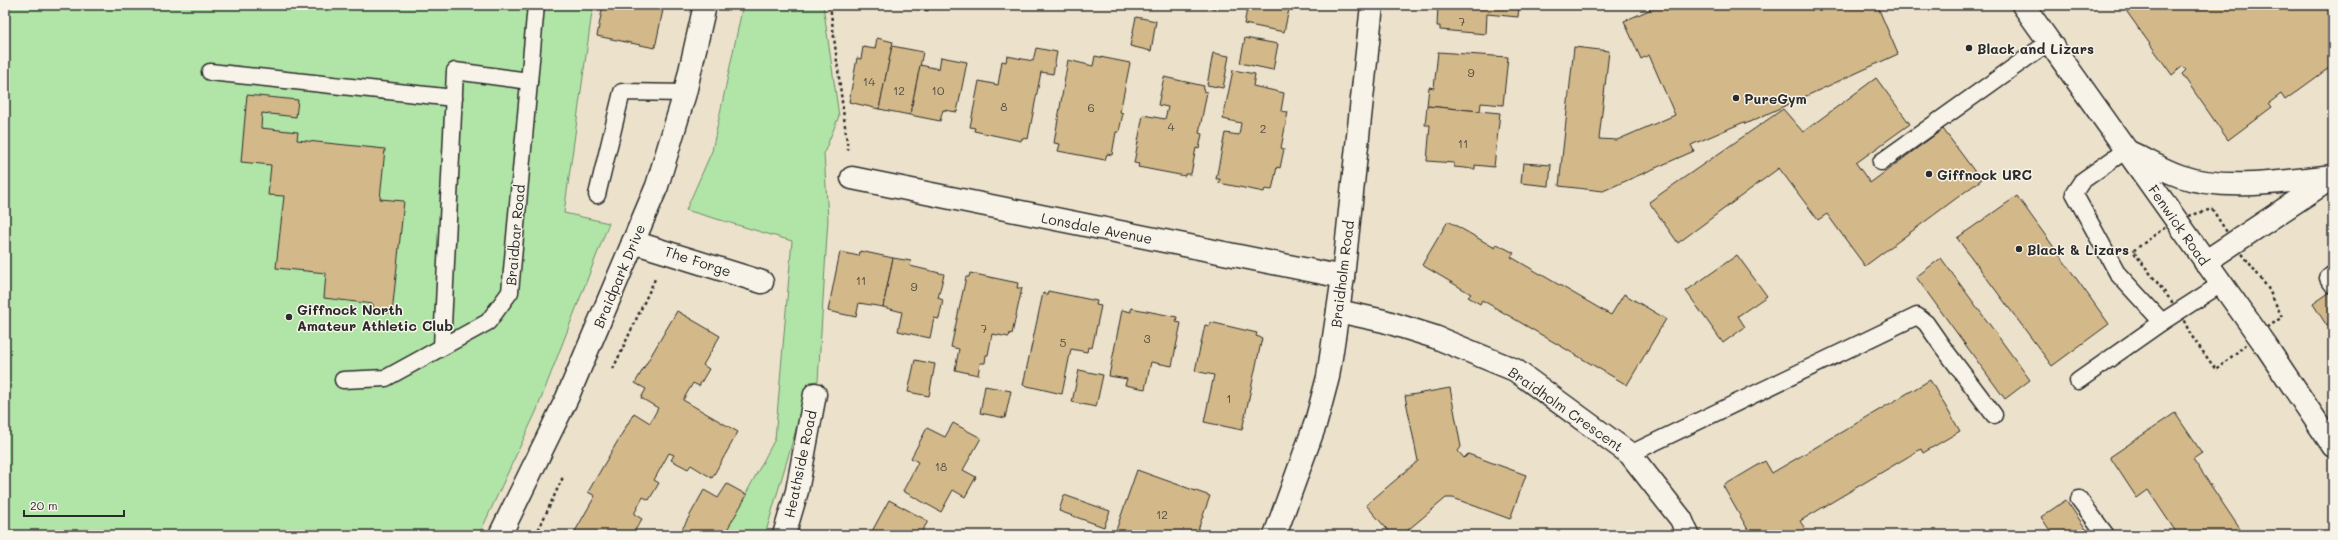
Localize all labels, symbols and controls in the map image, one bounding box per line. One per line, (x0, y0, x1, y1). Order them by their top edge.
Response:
house number: 7 (1459, 13, 1466, 29)
place label: Black and Lizars (1977, 39, 2094, 58)
marker: Black and Lizars (1964, 43, 1974, 53)
house number: 9 (1467, 64, 1475, 80)
house number: 14 (863, 73, 875, 89)
house number: 12 (893, 82, 905, 98)
house number: 10 (932, 82, 945, 98)
place label: PureGym (1744, 89, 1807, 108)
marker: PureGym (1731, 93, 1741, 103)
house number: 8 (1000, 98, 1008, 114)
house number: 6 (1087, 99, 1095, 115)
house number: 4 (1167, 118, 1175, 134)
house number: 2 (1260, 120, 1266, 136)
house number: 11 (1458, 135, 1468, 151)
place label: Giffnock URC (1937, 165, 2032, 184)
marker: Giffnock URC (1924, 169, 1934, 179)
street label: Fenwick Road (2144, 181, 2214, 269)
street label: Braidbar Road (501, 183, 529, 286)
street label: Lonsdale Avenue (1040, 208, 1154, 248)
street label: Braidholm Road (1326, 219, 1358, 329)
street label: Braidpark Drive (589, 221, 649, 331)
place label: Black & Lizars (2027, 240, 2129, 259)
street label: The Forge (662, 241, 734, 281)
marker: Black & Lizars (2014, 244, 2024, 254)
house number: 11 (856, 272, 866, 288)
house number: 9 (910, 278, 918, 294)
place label: Giffnock North Amateur Athletic Club (297, 300, 453, 335)
marker: Giffnock North Amateur Athletic Club (284, 312, 294, 322)
house number: 7 (981, 320, 988, 336)
house number: 3 (1143, 330, 1151, 346)
house number: 5 (1060, 334, 1067, 350)
street label: Braidholm Crescent (1505, 362, 1627, 456)
house number: 1 (1226, 390, 1232, 406)
street label: Heathside Road (779, 408, 821, 519)
house number: 18 (935, 458, 947, 474)
scale bar (24, 492, 124, 518)
text: 20 m (30, 497, 58, 513)
house number: 12 (1156, 506, 1168, 522)

